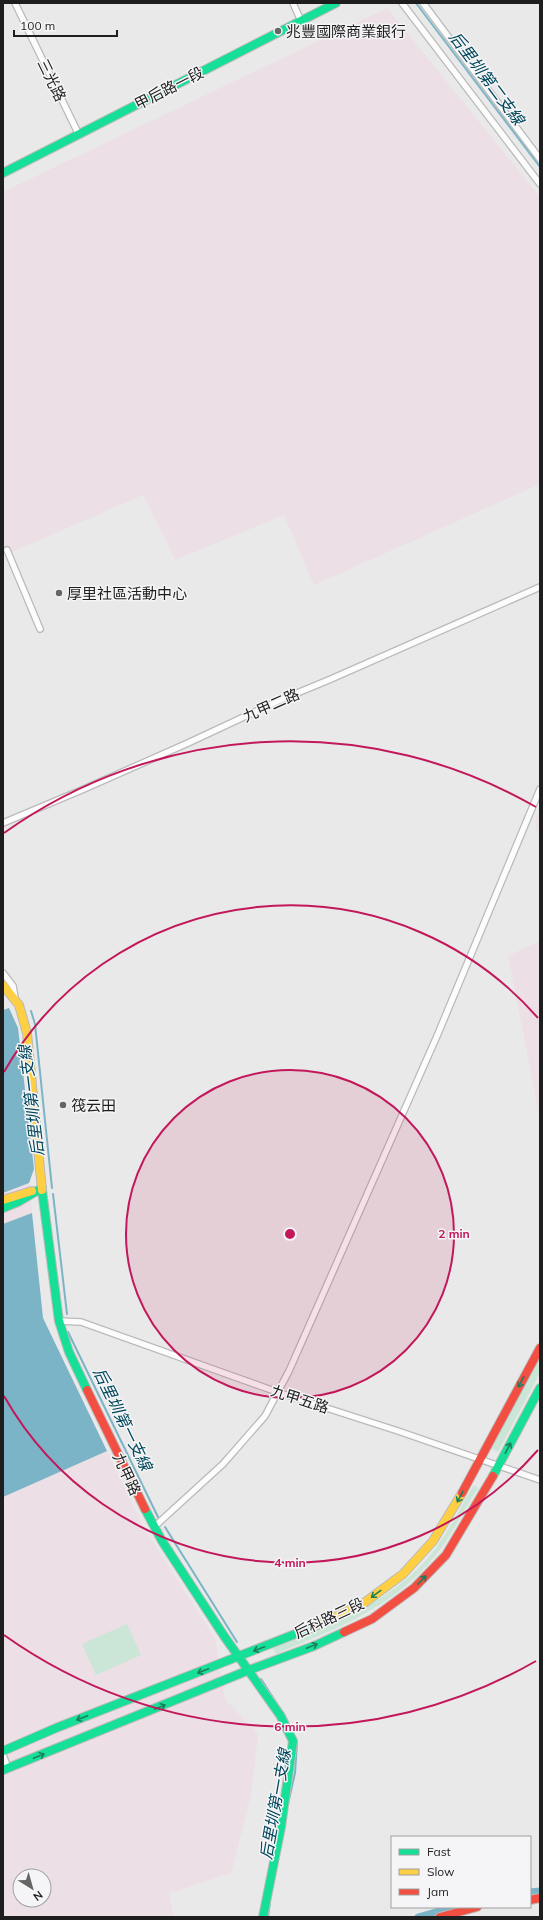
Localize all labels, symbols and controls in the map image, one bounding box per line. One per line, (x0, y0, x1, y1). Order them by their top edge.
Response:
scale bar (14, 12, 117, 38)
text: 100 m (20, 18, 55, 33)
place label: 兆豐國際商業銀行 (286, 22, 406, 41)
marker: 兆豐國際商業銀行 (273, 26, 283, 36)
water label: 后里圳第二支線 (445, 27, 530, 130)
street label: 三光路 (34, 56, 70, 104)
street label: 甲后路一段 (131, 63, 207, 113)
place label: 厚里社區活動中心 (67, 584, 187, 603)
marker: 厚里社區活動中心 (54, 588, 64, 598)
street label: 九甲二路 (240, 684, 302, 726)
water label: 后里圳第一支線 (14, 1042, 48, 1158)
place label: 筏云田 (71, 1096, 116, 1115)
marker: 筏云田 (58, 1100, 68, 1110)
text: 2 min (438, 1226, 470, 1241)
centre of rings (283, 1227, 297, 1241)
water label: 后里圳第一支線 (89, 1364, 157, 1476)
one-way arrow (517, 1376, 525, 1388)
street label: 九甲五路 (269, 1381, 331, 1417)
one-way arrow (505, 1442, 513, 1454)
street label: 九甲路 (109, 1450, 145, 1498)
one-way arrow (456, 1490, 463, 1502)
text: 4 min (274, 1555, 306, 1570)
one-way arrow (417, 1575, 427, 1585)
one-way arrow (371, 1590, 382, 1598)
street label: 后科路三段 (291, 1594, 367, 1642)
one-way arrow (305, 1642, 317, 1650)
one-way arrow (253, 1645, 265, 1653)
one-way arrow (197, 1668, 209, 1676)
one-way arrow (153, 1703, 165, 1710)
one-way arrow (76, 1714, 88, 1722)
text: 6 min (274, 1719, 306, 1734)
water label: 后里圳第一支線 (255, 1745, 295, 1861)
one-way arrow (33, 1751, 45, 1759)
legend (391, 1836, 531, 1908)
text: Fast (427, 1844, 451, 1859)
text: Slow (427, 1864, 455, 1879)
north arrow (12, 1868, 52, 1908)
text: Jam (427, 1884, 449, 1899)
text: N (30, 1888, 46, 1904)

